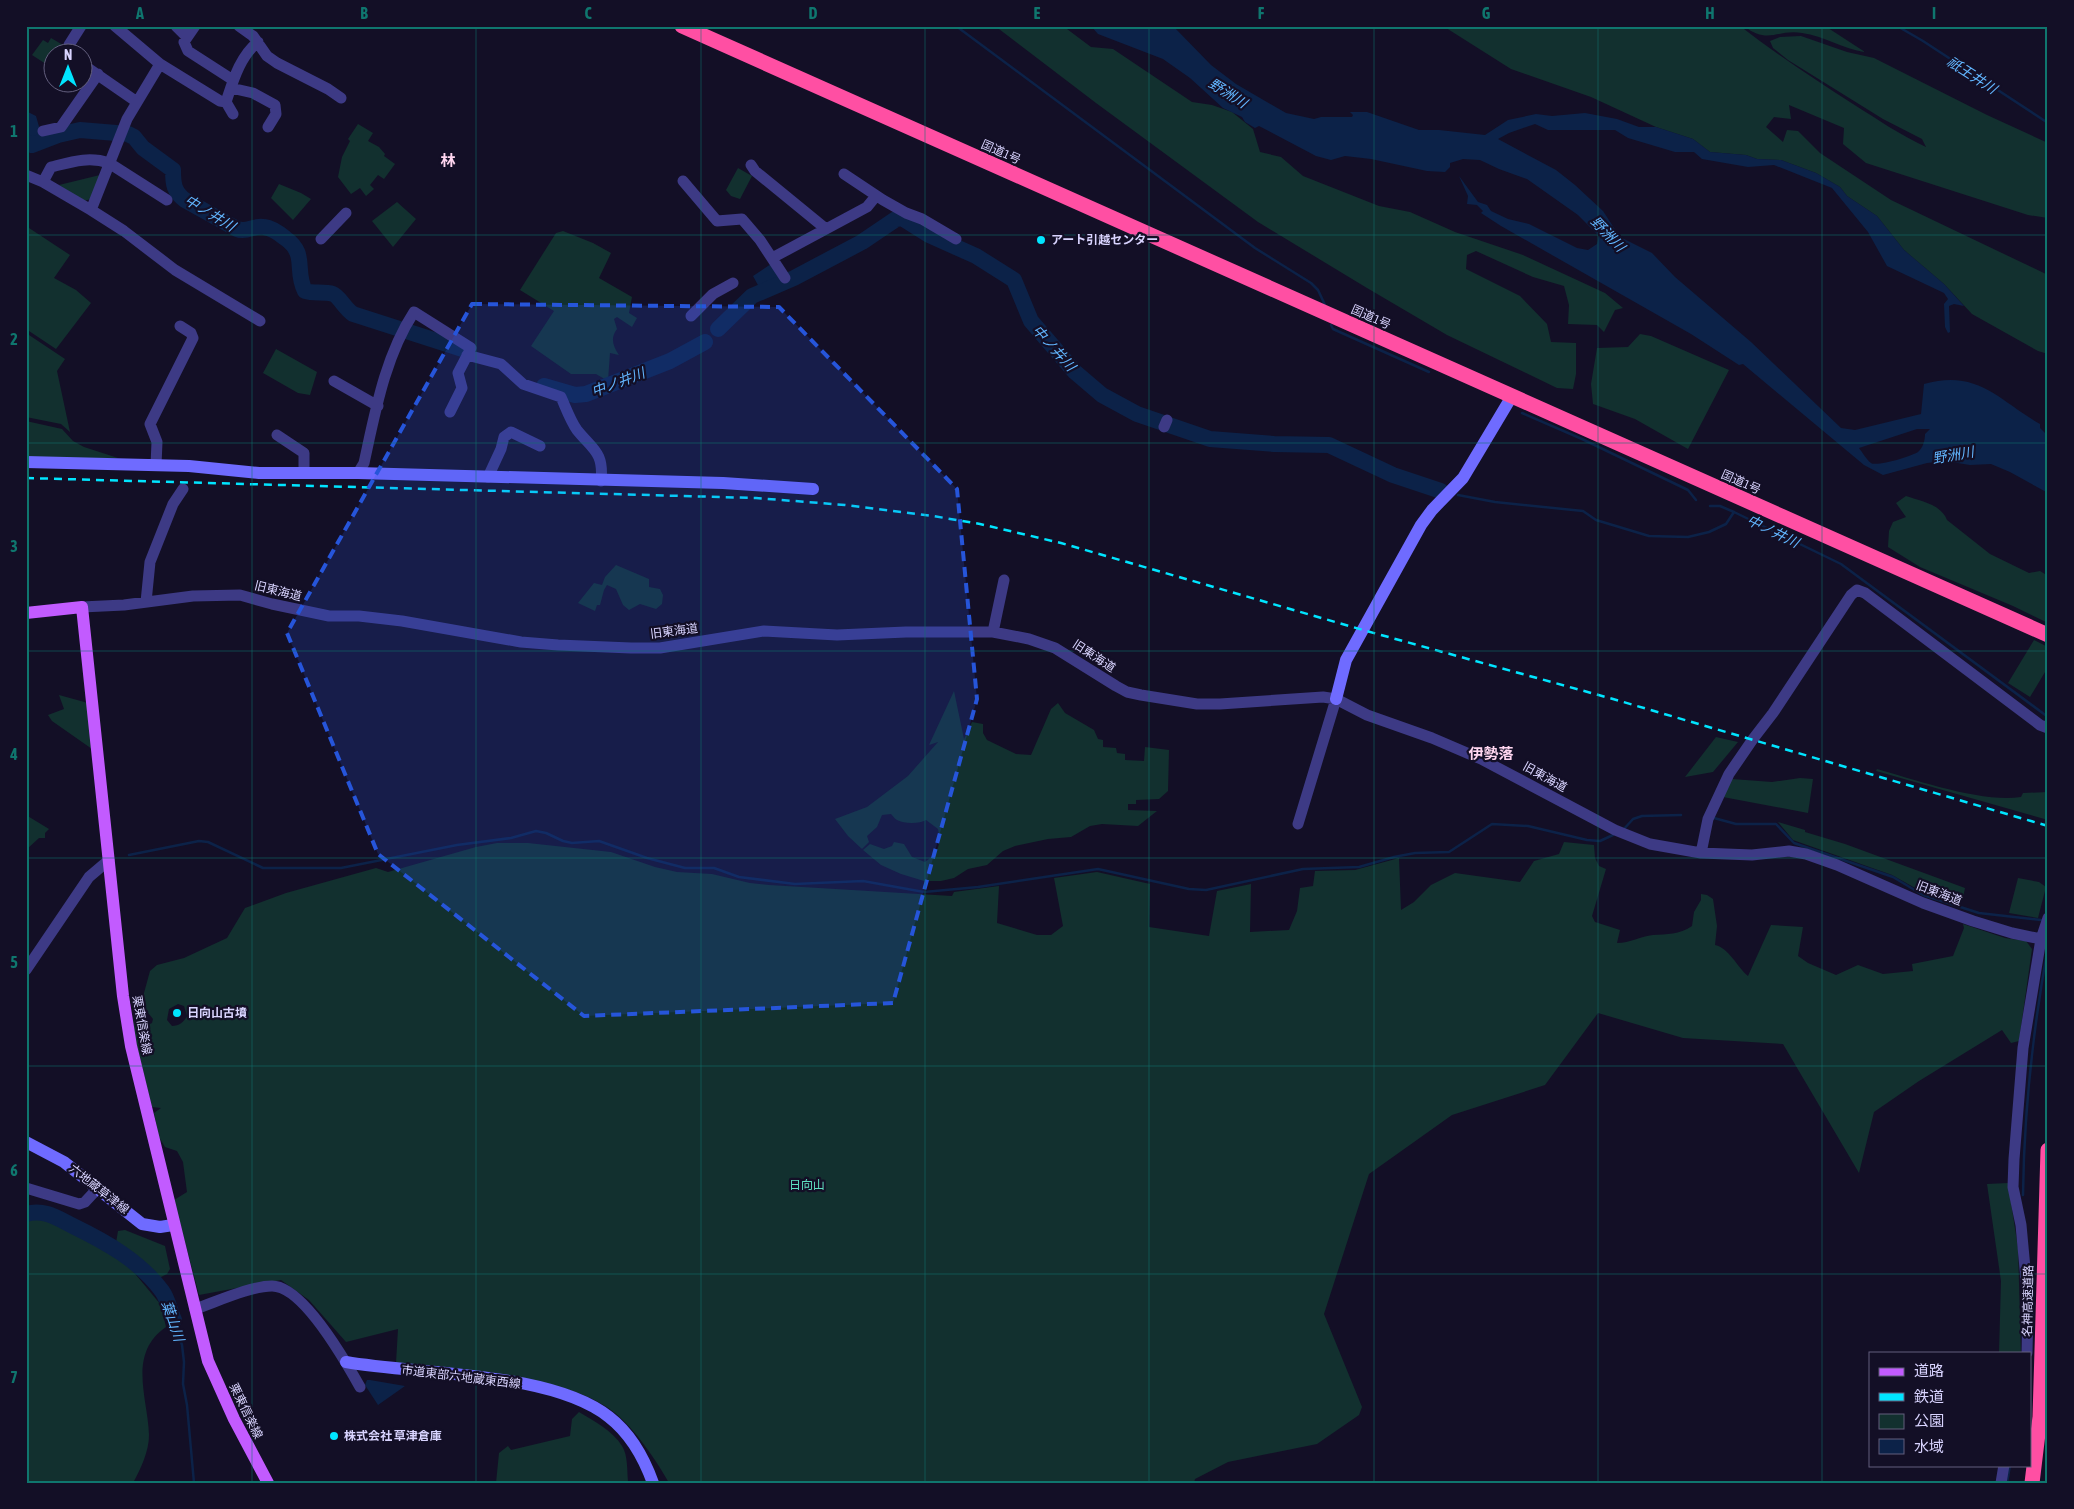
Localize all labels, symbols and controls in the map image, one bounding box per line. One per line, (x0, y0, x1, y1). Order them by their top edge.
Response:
text: A (135, 4, 144, 22)
text: B (360, 4, 368, 22)
text: C (584, 4, 592, 22)
text: D (809, 4, 818, 22)
text: E (1034, 4, 1041, 22)
text: F (1258, 4, 1265, 22)
text: G (1482, 4, 1491, 22)
text: H (1705, 4, 1715, 22)
text: I (1932, 4, 1936, 22)
north arrow (42, 42, 92, 92)
text: N (64, 47, 72, 63)
water label: 祇王井川 (1944, 53, 2002, 98)
water label: 野洲川 (1206, 75, 1252, 112)
text: 1 (10, 122, 18, 140)
street label: 国道1号 (979, 137, 1023, 167)
district label: 林 (440, 152, 456, 169)
water label: 中ノ井川 (182, 192, 240, 235)
water label: 野洲川 (1588, 213, 1630, 256)
place label: アート引越センター (1051, 233, 1158, 247)
marker: アート引越センター (1035, 234, 1047, 246)
street label: 国道1号 (1349, 302, 1393, 332)
water label: 中ノ井川 (1029, 322, 1080, 376)
text: 2 (10, 330, 18, 348)
water label: 中ノ井川 (589, 364, 649, 400)
water label: 野洲川 (1931, 443, 1977, 467)
street label: 国道1号 (1719, 467, 1763, 497)
water label: 中ノ井川 (1744, 512, 1803, 551)
text: 3 (10, 537, 18, 555)
street label: 旧東海道 (253, 578, 303, 604)
street label: 旧東海道 (649, 621, 699, 641)
street label: 旧東海道 (1070, 637, 1118, 675)
text: 4 (9, 745, 18, 763)
district label: 伊勢落 (1468, 745, 1514, 762)
street label: 旧東海道 (1521, 759, 1569, 795)
street label: 旧東海道 (1914, 878, 1964, 908)
text: 5 (10, 953, 18, 971)
street label: 栗東信楽線 (130, 994, 154, 1056)
place label: 日向山古墳 (187, 1006, 247, 1020)
marker: 日向山古墳 (171, 1007, 183, 1019)
text: 6 (10, 1161, 18, 1179)
street label: 六地蔵草津線 (66, 1161, 132, 1217)
park label: 日向山 (789, 1178, 825, 1192)
street label: 名神高速道路 (2020, 1265, 2036, 1337)
water label: 葉山川 (159, 1299, 188, 1345)
legend (1869, 1352, 2032, 1466)
text: 道路 (1914, 1362, 1944, 1379)
street label: 市道東部六地蔵東西線 (401, 1363, 521, 1391)
text: 7 (10, 1368, 18, 1386)
street label: 栗東信楽線 (227, 1381, 265, 1441)
text: 鉄道 (1914, 1388, 1944, 1405)
text: 公園 (1914, 1412, 1944, 1429)
place label: 株式会社 草津倉庫 (344, 1429, 442, 1443)
marker: 株式会社 草津倉庫 (328, 1430, 340, 1442)
text: 水域 (1914, 1438, 1944, 1455)

